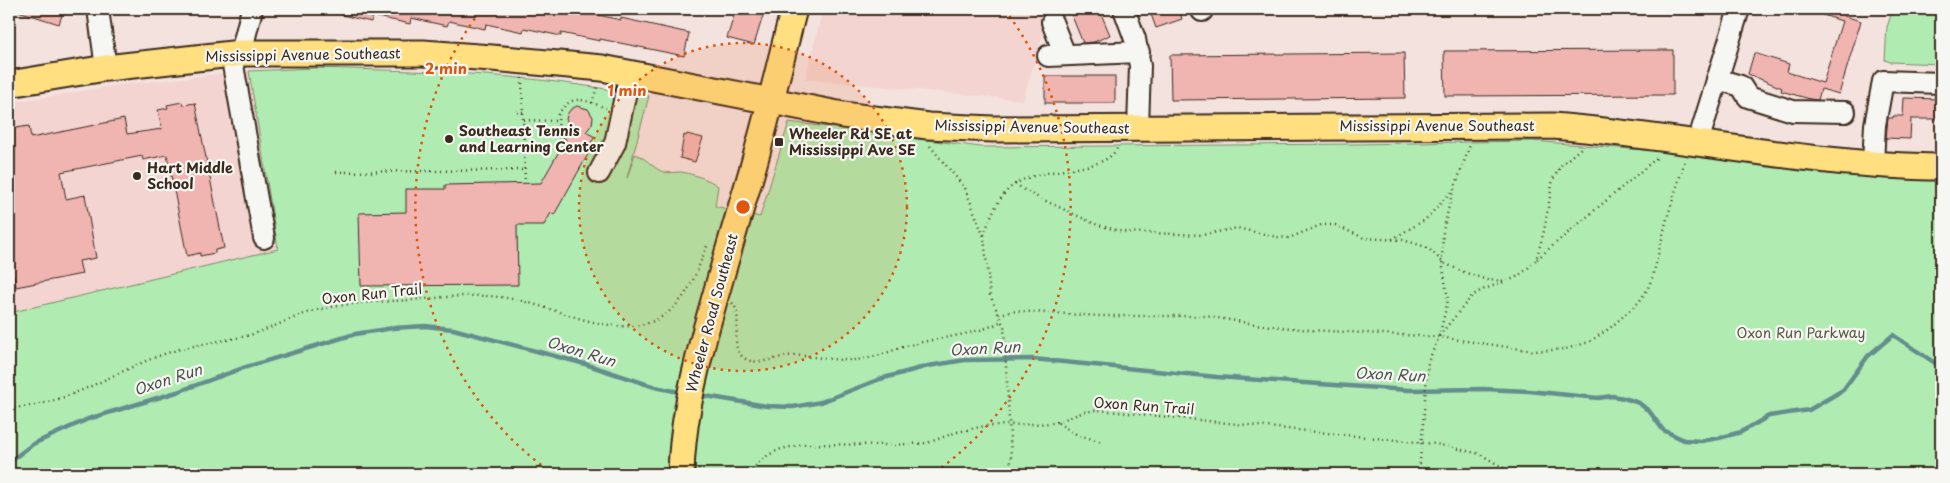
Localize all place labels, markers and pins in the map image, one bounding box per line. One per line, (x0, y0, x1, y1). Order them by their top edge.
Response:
place label: Southeast Tennis and Learning Center (459, 120, 605, 157)
place label: Wheeler Rd SE at Mississippi Ave SE (789, 123, 916, 160)
marker: Southeast Tennis and Learning Center (443, 133, 455, 145)
marker: Wheeler Rd SE at Mississippi Ave SE (773, 136, 785, 148)
place label: Hart Middle School (147, 157, 233, 194)
marker: Hart Middle School (131, 170, 143, 182)
centre of rings (734, 198, 752, 216)

